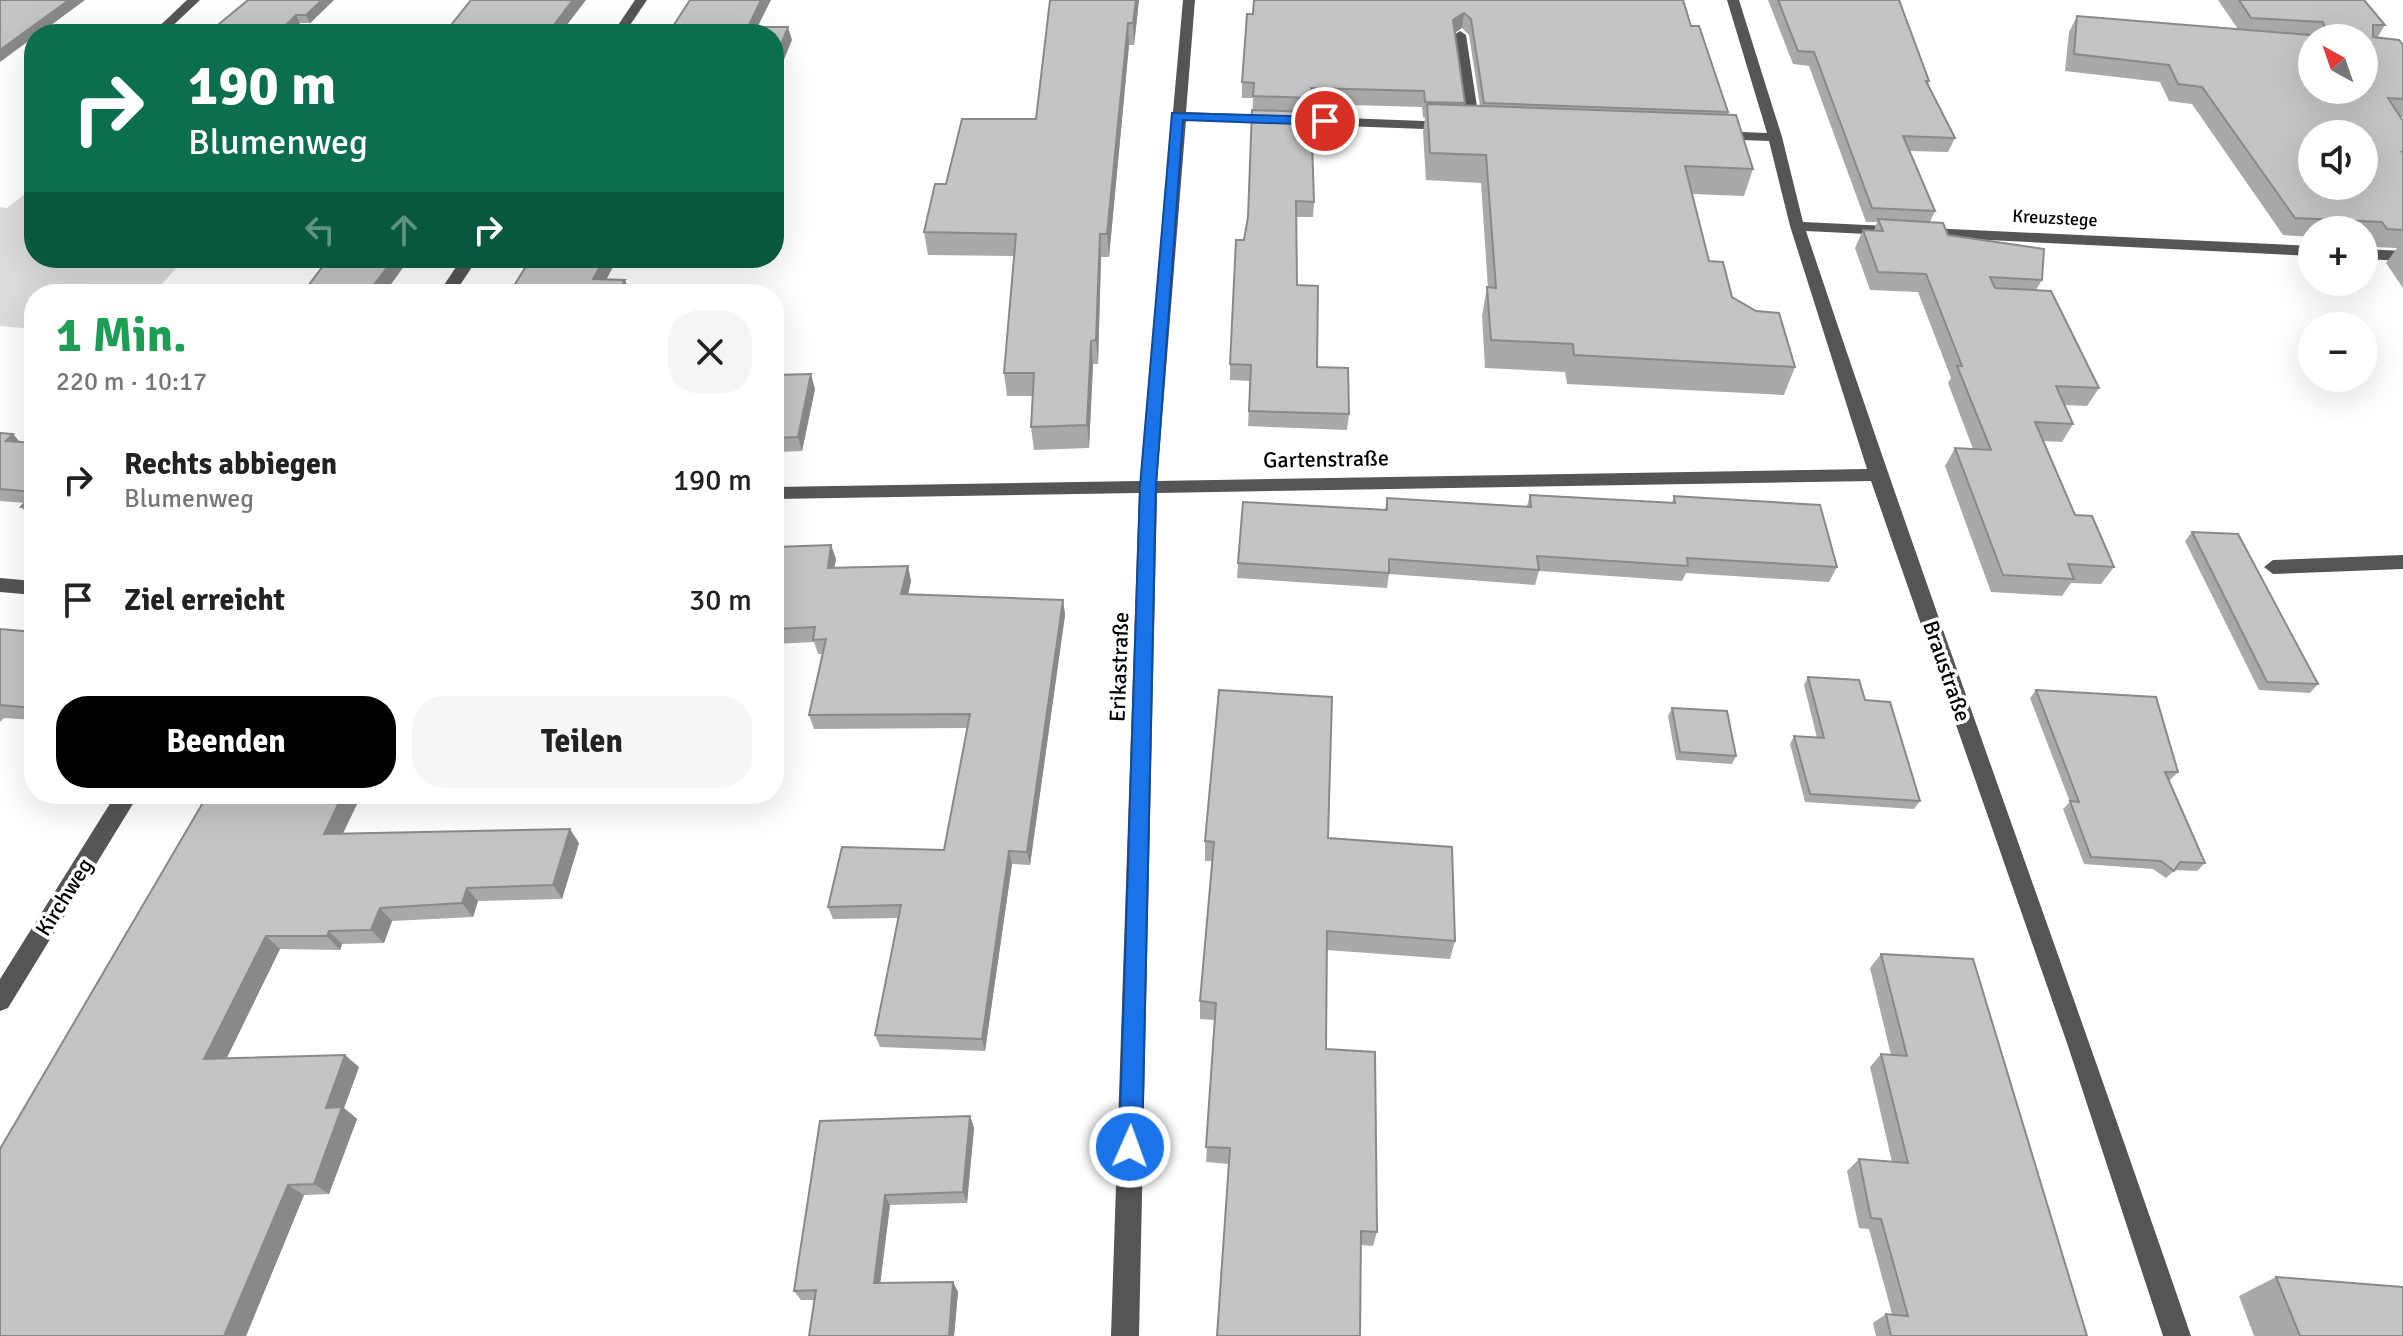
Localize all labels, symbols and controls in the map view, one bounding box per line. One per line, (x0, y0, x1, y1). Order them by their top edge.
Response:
north arrow (2298, 24, 2378, 104)
map controls (2298, 24, 2378, 392)
text: 190 m (188, 51, 336, 120)
icon: right (56, 56, 160, 160)
pin (1291, 87, 1359, 155)
icon: arrive (1303, 99, 1347, 143)
text: Blumenweg (188, 120, 368, 165)
button: sound (2298, 120, 2378, 200)
street label: Kreuzstege (2012, 205, 2098, 231)
icon: left (298, 208, 342, 252)
icon: ahead (382, 208, 426, 252)
icon: right (466, 208, 510, 252)
button: + (2298, 216, 2378, 296)
text: 1 Min. (56, 306, 187, 365)
button: close (668, 310, 752, 394)
button: − (2298, 312, 2378, 392)
text: 220 m · 10:17 (56, 366, 207, 398)
street label: Gartenstraße (1263, 444, 1389, 474)
text: Rechts abbiegen (124, 446, 337, 483)
icon: right (56, 458, 100, 502)
text: 190 m (673, 462, 752, 499)
text: Blumenweg (124, 483, 254, 515)
icon: arrive (56, 578, 100, 622)
text: Ziel erreicht (124, 582, 285, 619)
text: 30 m (689, 582, 752, 619)
street label: Erikastraße (1104, 611, 1134, 723)
street label: Braustraße (1917, 617, 1977, 725)
button: Beenden (56, 696, 396, 788)
button: Teilen (412, 696, 752, 788)
street label: Kirchweg (29, 853, 99, 941)
position arrow (1088, 1105, 1172, 1189)

